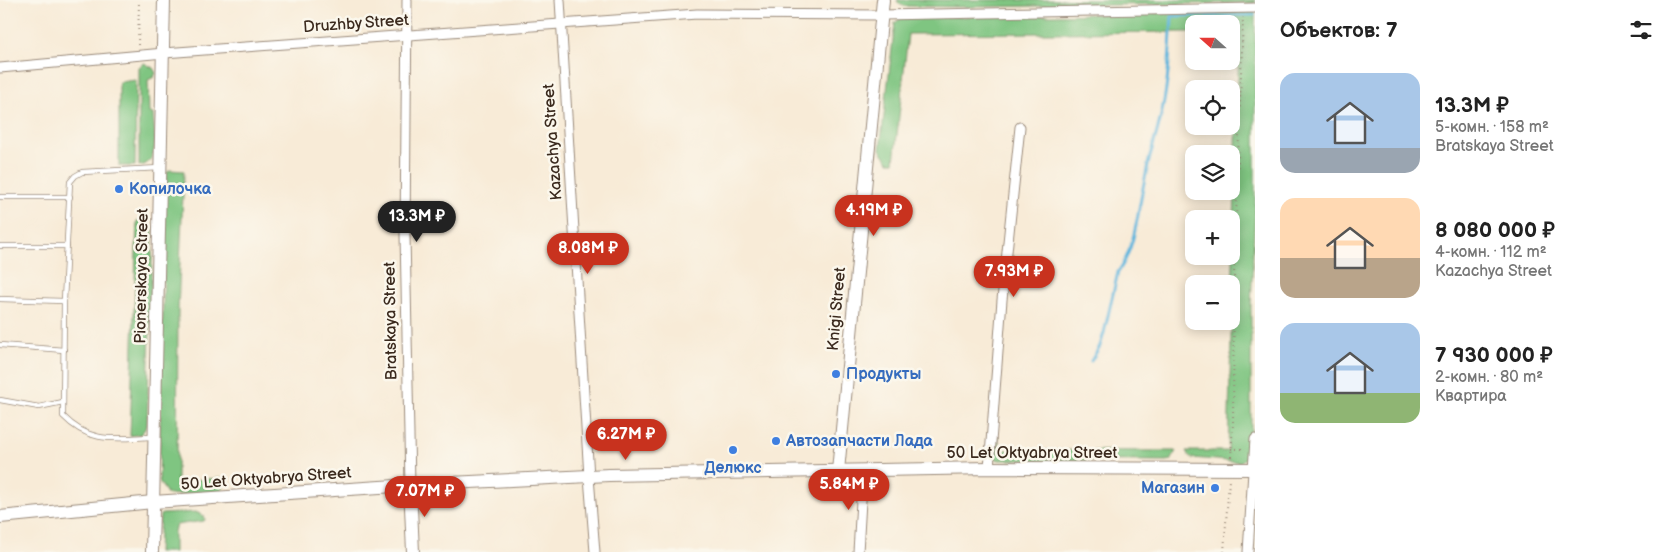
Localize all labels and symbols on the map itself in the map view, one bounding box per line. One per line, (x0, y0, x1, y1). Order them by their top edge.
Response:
street label: Druzhby Street (303, 11, 410, 37)
north arrow (1185, 15, 1240, 70)
street label: Kazachya Street (539, 83, 567, 201)
place label: Копилочка (129, 180, 212, 199)
marker: Копилочка (113, 183, 125, 195)
pin: 4.19M ₽ (828, 194, 920, 237)
pin: 13.3M ₽ (371, 200, 463, 243)
street label: Pionerskaya Street (131, 208, 153, 344)
pin: 8.08M ₽ (542, 232, 634, 275)
pin: 7.93M ₽ (968, 256, 1060, 298)
street label: Bratskaya Street (380, 261, 402, 380)
street label: Knigi Street (824, 266, 850, 352)
place label: Продукты (846, 365, 921, 384)
marker: Продукты (830, 368, 842, 380)
pin: 6.27M ₽ (580, 418, 672, 461)
place label: Автозапчасти Лада (785, 432, 933, 451)
marker: Автозапчасти Лада (770, 435, 782, 447)
marker: Делюкс (727, 444, 739, 456)
street label: 50 Let Oktyabrya Street (947, 444, 1118, 463)
place label: Делюкс (704, 459, 762, 478)
street label: 50 Let Oktyabrya Street (180, 464, 352, 494)
pin: 5.84M ₽ (803, 468, 895, 511)
pin: 7.07M ₽ (379, 476, 471, 518)
place label: Магазин (1141, 479, 1205, 498)
marker: Магазин (1209, 482, 1221, 494)

